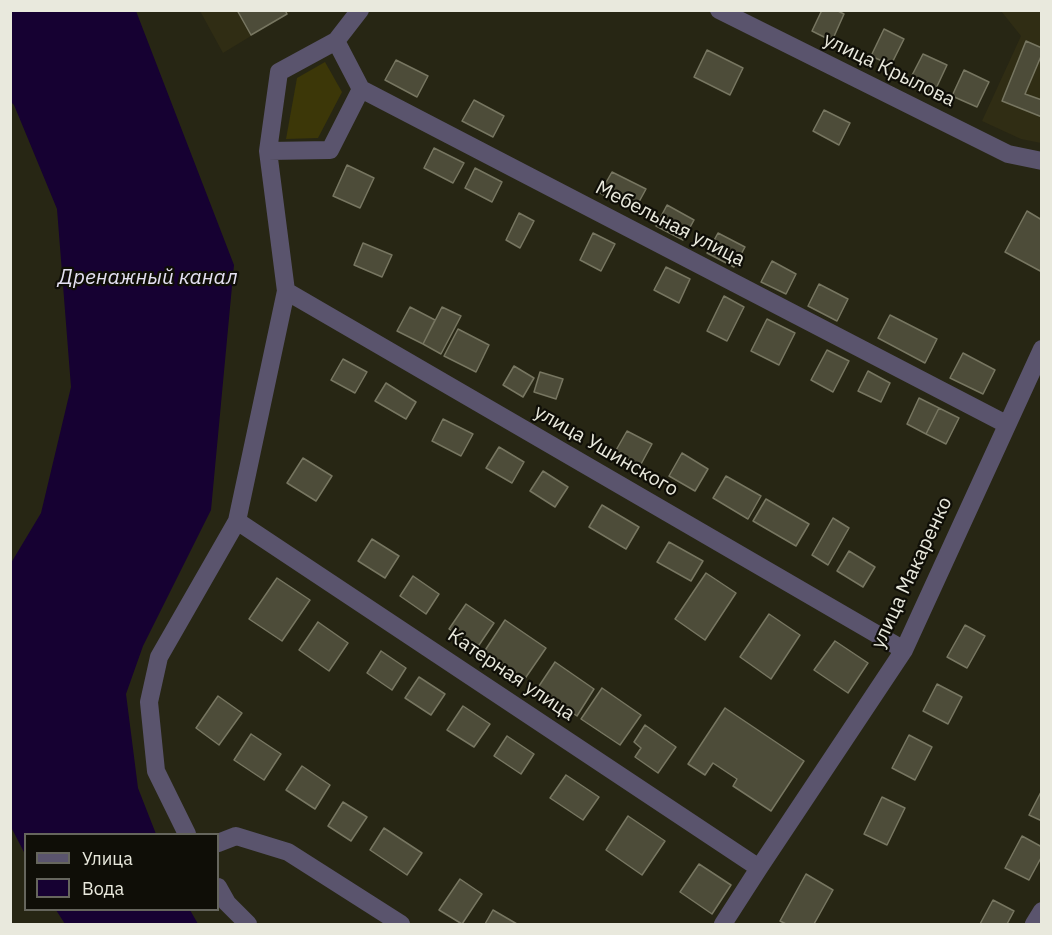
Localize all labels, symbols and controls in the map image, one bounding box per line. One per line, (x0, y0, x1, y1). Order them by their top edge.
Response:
street label: улица Крылова (819, 28, 959, 112)
street label: Мебельная улица (591, 176, 749, 272)
water label: Дренажный канал (58, 265, 238, 291)
street label: улица Ушинского (530, 400, 682, 502)
street label: улица Макаренко (866, 493, 958, 653)
street label: Катерная улица (443, 624, 579, 726)
legend (24, 833, 219, 911)
text: Улица (82, 847, 133, 870)
text: Вода (82, 877, 124, 900)

